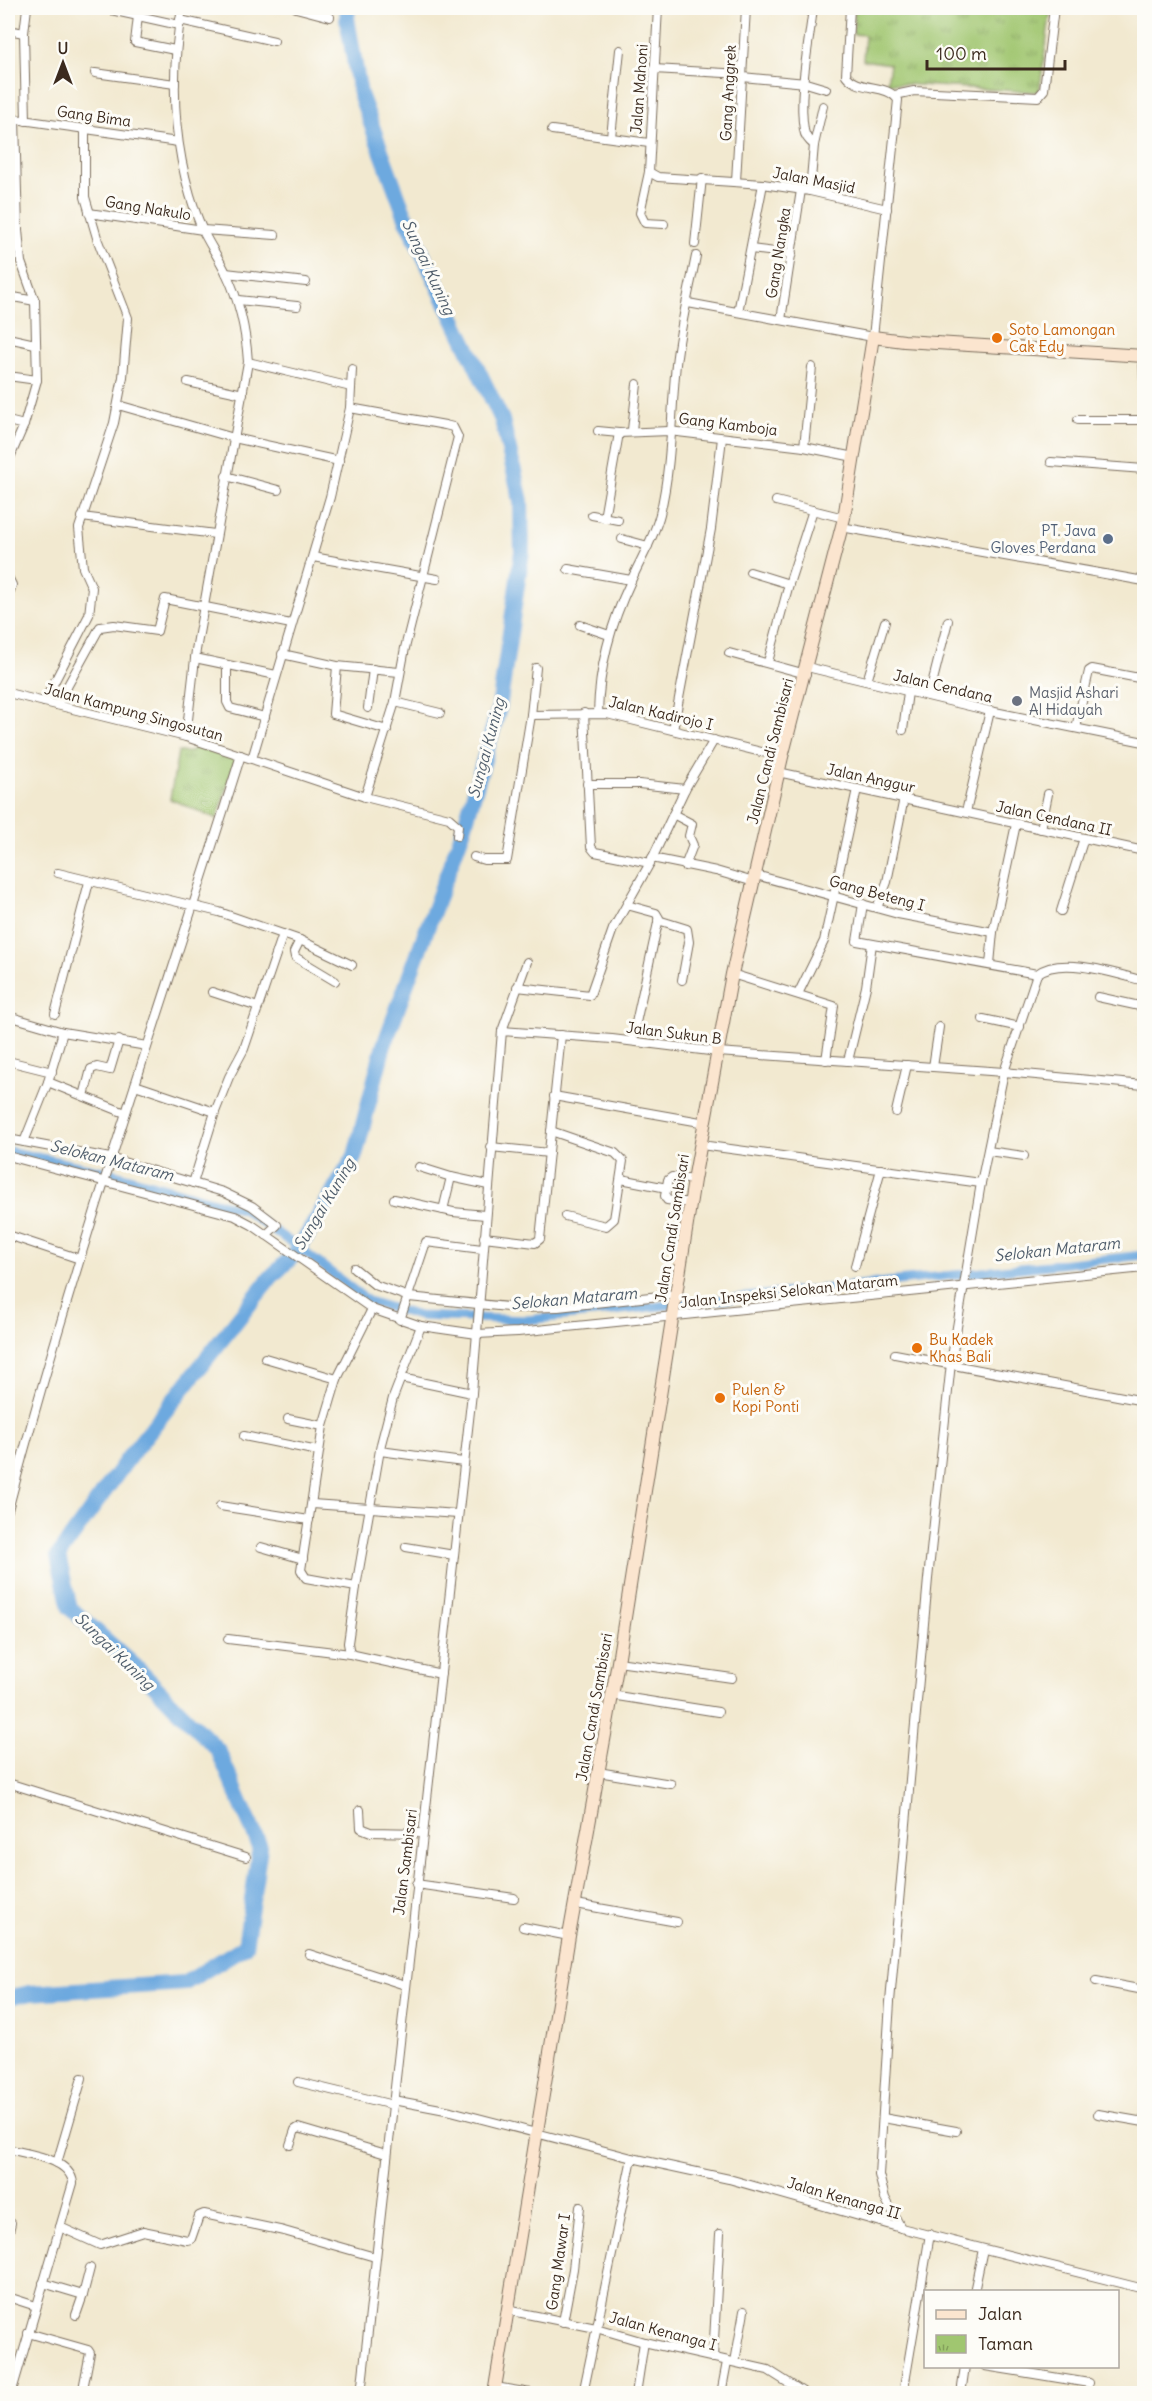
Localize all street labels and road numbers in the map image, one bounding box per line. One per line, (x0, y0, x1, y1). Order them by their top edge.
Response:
street label: Jalan Mahoni (626, 43, 652, 135)
street label: Gang Anggrek (716, 44, 740, 142)
street label: Gang Bima (56, 101, 133, 131)
street label: Jalan Masjid (771, 163, 857, 197)
street label: Gang Nakulo (104, 192, 192, 224)
street label: Gang Nangka (761, 206, 795, 300)
street label: Gang Kamboja (677, 409, 779, 440)
street label: Jalan Cendana (892, 665, 995, 707)
street label: Jalan Candi Sambisari (743, 676, 797, 826)
street label: Jalan Kampung Singosutan (43, 679, 226, 745)
street label: Jalan Kadirojo I (607, 692, 715, 734)
street label: Jalan Anggur (825, 759, 917, 797)
street label: Jalan Cendana II (994, 796, 1114, 840)
street label: Gang Beteng I (827, 871, 927, 915)
street label: Jalan Sukun B (625, 1018, 723, 1048)
street label: Jalan Candi Sambisari (651, 1153, 693, 1303)
street label: Jalan Inspeksi Selokan Mataram (679, 1270, 899, 1312)
street label: Jalan Candi Sambisari (572, 1632, 616, 1782)
street label: Jalan Sambisari (389, 1808, 421, 1916)
street label: Jalan Kenanga II (785, 2173, 903, 2223)
street label: Gang Mawar I (542, 2213, 574, 2311)
street label: Jalan Kenanga I (607, 2308, 719, 2354)

